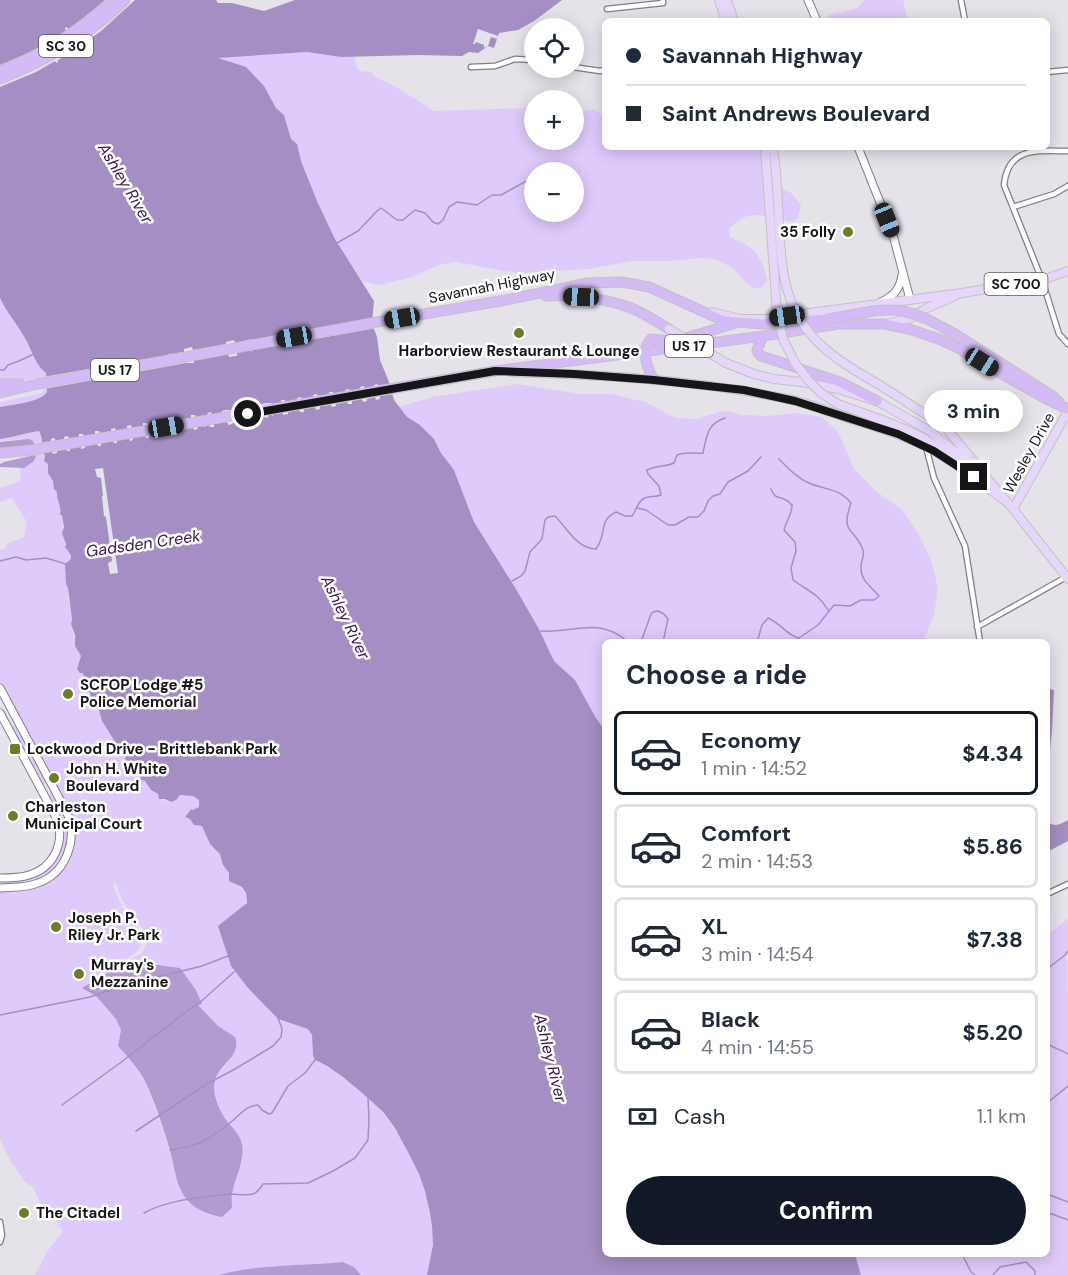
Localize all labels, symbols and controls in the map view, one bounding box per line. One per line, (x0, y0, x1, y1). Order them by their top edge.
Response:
map controls (524, 18, 584, 222)
button: locate (524, 18, 584, 78)
road number: SC 30 (39, 35, 93, 57)
text: Savannah Highway (662, 41, 863, 70)
button: + (524, 90, 584, 150)
text: Saint Andrews Boulevard (662, 99, 930, 128)
water label: Ashley River (93, 138, 158, 228)
button: − (524, 162, 584, 222)
car (872, 200, 902, 240)
place label: 35 Folly (780, 222, 836, 242)
marker: 35 Folly (841, 225, 855, 239)
street label: Savannah Highway (427, 264, 558, 308)
road number: SC 700 (984, 273, 1048, 295)
car (563, 287, 599, 307)
car (768, 305, 806, 327)
car (383, 306, 421, 330)
car (275, 325, 313, 349)
marker: Harborview Restaurant & Lounge (512, 326, 526, 340)
road number: US 17 (665, 335, 713, 357)
place label: Harborview Restaurant & Lounge (399, 341, 640, 361)
car (962, 345, 1002, 379)
road number: US 17 (91, 359, 139, 381)
callout: 3 min (924, 390, 1024, 432)
text: 3 min (947, 398, 1000, 424)
route start (234, 400, 261, 427)
street label: Wesley Drive (999, 409, 1059, 497)
car (147, 415, 185, 439)
route end (960, 463, 987, 490)
water label: Gadsden Creek (85, 525, 202, 562)
water label: Ashley River (316, 571, 375, 663)
text: Choose a ride (626, 657, 807, 692)
place label: SCFOP Lodge #5 Police Memorial (80, 675, 203, 712)
marker: SCFOP Lodge #5 Police Memorial (61, 687, 75, 701)
icon: car (629, 726, 683, 780)
text: Economy (701, 726, 801, 755)
place label: Lockwood Drive - Brittlebank Park (27, 739, 278, 759)
text: $4.34 (962, 739, 1023, 768)
marker: Lockwood Drive - Brittlebank Park (8, 742, 22, 756)
text: 1 min · 14:52 (701, 755, 807, 781)
place label: John H. White Boulevard (66, 759, 167, 796)
marker: John H. White Boulevard (47, 771, 61, 785)
place label: Charleston Municipal Court (25, 797, 142, 834)
marker: Charleston Municipal Court (6, 809, 20, 823)
icon: car (629, 819, 683, 873)
text: Comfort (701, 819, 791, 848)
text: $5.86 (963, 832, 1023, 861)
text: 2 min · 14:53 (701, 848, 813, 874)
place label: Joseph P. Riley Jr. Park (68, 908, 160, 945)
icon: car (629, 912, 683, 966)
text: XL (701, 912, 728, 941)
marker: Joseph P. Riley Jr. Park (49, 920, 63, 934)
text: $7.38 (966, 925, 1023, 954)
text: 3 min · 14:54 (701, 941, 814, 967)
place label: Murray's Mezzanine (91, 955, 168, 992)
marker: Murray's Mezzanine (72, 967, 86, 981)
icon: car (629, 1005, 683, 1059)
text: Black (701, 1005, 760, 1034)
water label: Ashley River (529, 1011, 572, 1106)
text: $5.20 (962, 1018, 1023, 1047)
text: 4 min · 14:55 (701, 1034, 814, 1060)
icon: cash (626, 1100, 659, 1133)
text: Cash (674, 1102, 725, 1131)
text: 1.1 km (977, 1103, 1026, 1129)
button: Confirm (626, 1176, 1026, 1245)
place label: The Citadel (36, 1203, 120, 1223)
marker: The Citadel (17, 1206, 31, 1220)

